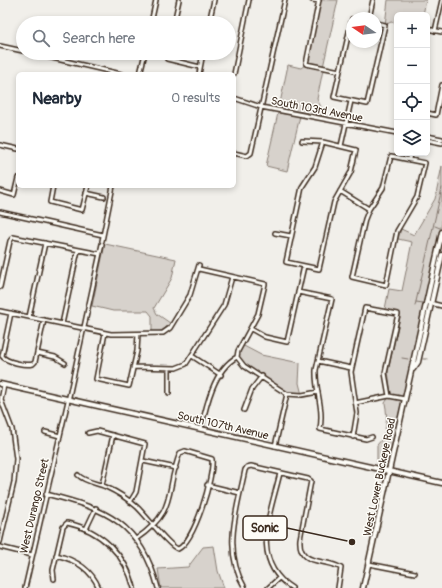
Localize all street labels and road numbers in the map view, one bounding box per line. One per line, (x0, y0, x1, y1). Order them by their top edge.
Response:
street label: South 103rd Avenue (270, 94, 364, 125)
street label: South 107th Avenue (176, 409, 270, 442)
street label: West Lower Buckeye Road (361, 417, 398, 537)
street label: West Durango Street (17, 457, 52, 555)

